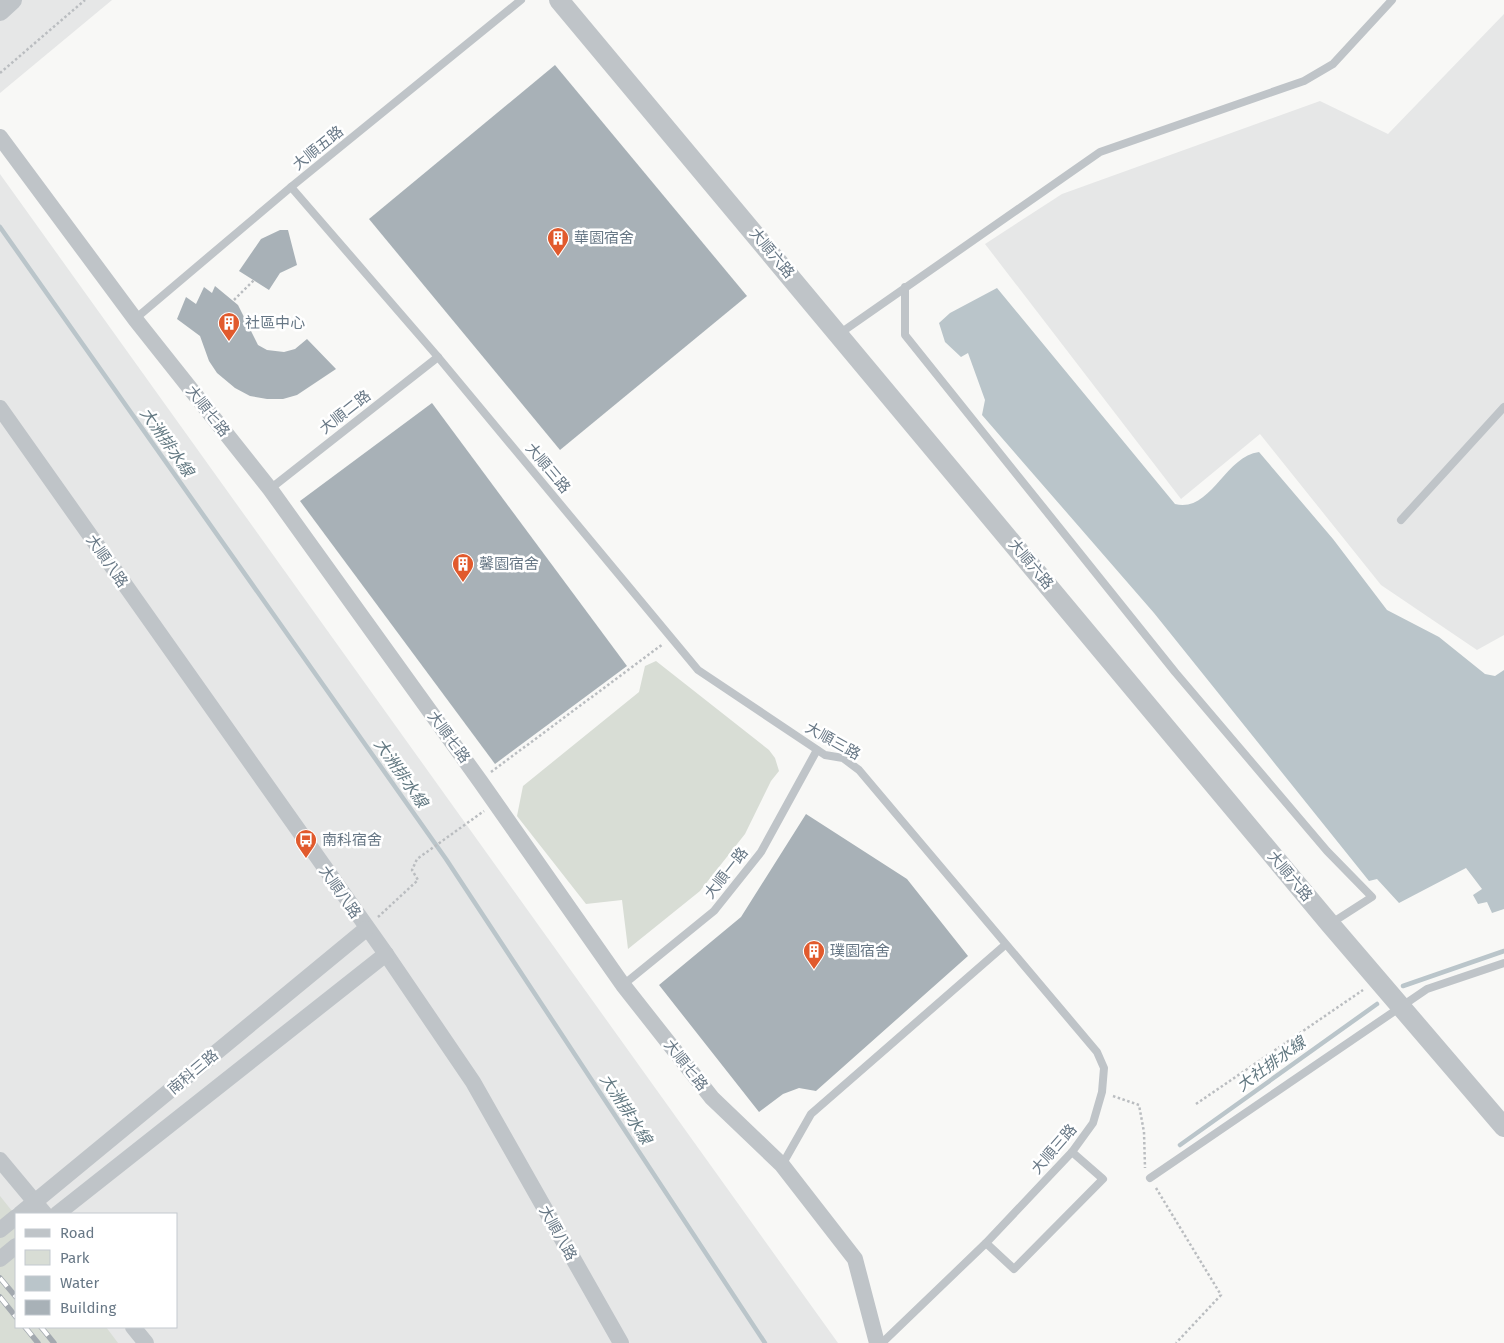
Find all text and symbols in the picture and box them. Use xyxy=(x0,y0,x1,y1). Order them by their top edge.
street label: 大順五路 xyxy=(289,122,347,174)
street label: 大順六路 xyxy=(746,224,798,282)
building icon: 華園宿舍 xyxy=(546,226,570,257)
place label: 華園宿舍 xyxy=(574,229,634,247)
building icon: 社區中心 xyxy=(217,311,241,342)
place label: 社區中心 xyxy=(245,314,305,332)
street label: 大順七路 xyxy=(182,382,234,440)
street label: 大順二路 xyxy=(316,386,374,438)
water label: 大洲排水線 xyxy=(136,404,199,482)
street label: 大順三路 xyxy=(522,439,574,497)
street label: 大順八路 xyxy=(82,531,132,591)
street label: 大順六路 xyxy=(1005,535,1057,593)
building icon: 馨園宿舍 xyxy=(451,552,475,583)
place label: 馨園宿舍 xyxy=(479,555,539,573)
street label: 大順七路 xyxy=(424,707,474,767)
street label: 大順三路 xyxy=(802,719,864,763)
water label: 大洲排水線 xyxy=(370,735,433,813)
bus stop icon: 南科宿舍 xyxy=(294,828,318,859)
place label: 南科宿舍 xyxy=(322,831,382,849)
street label: 大順一路 xyxy=(700,844,752,902)
street label: 大順六路 xyxy=(1264,847,1316,905)
street label: 大順八路 xyxy=(315,862,365,922)
building icon: 璞園宿舍 xyxy=(802,939,826,970)
place label: 璞園宿舍 xyxy=(830,942,890,960)
water label: 大社排水線 xyxy=(1233,1032,1311,1095)
street label: 大順七路 xyxy=(660,1036,712,1094)
street label: 南科三路 xyxy=(164,1046,222,1098)
water label: 大洲排水線 xyxy=(596,1070,657,1149)
street label: 大順三路 xyxy=(1028,1120,1080,1178)
street label: 大順八路 xyxy=(536,1202,580,1264)
legend xyxy=(15,1213,178,1328)
text: Road xyxy=(60,1224,95,1242)
text: Park xyxy=(60,1249,90,1267)
text: Water xyxy=(60,1274,99,1292)
text: Building xyxy=(60,1299,116,1317)

